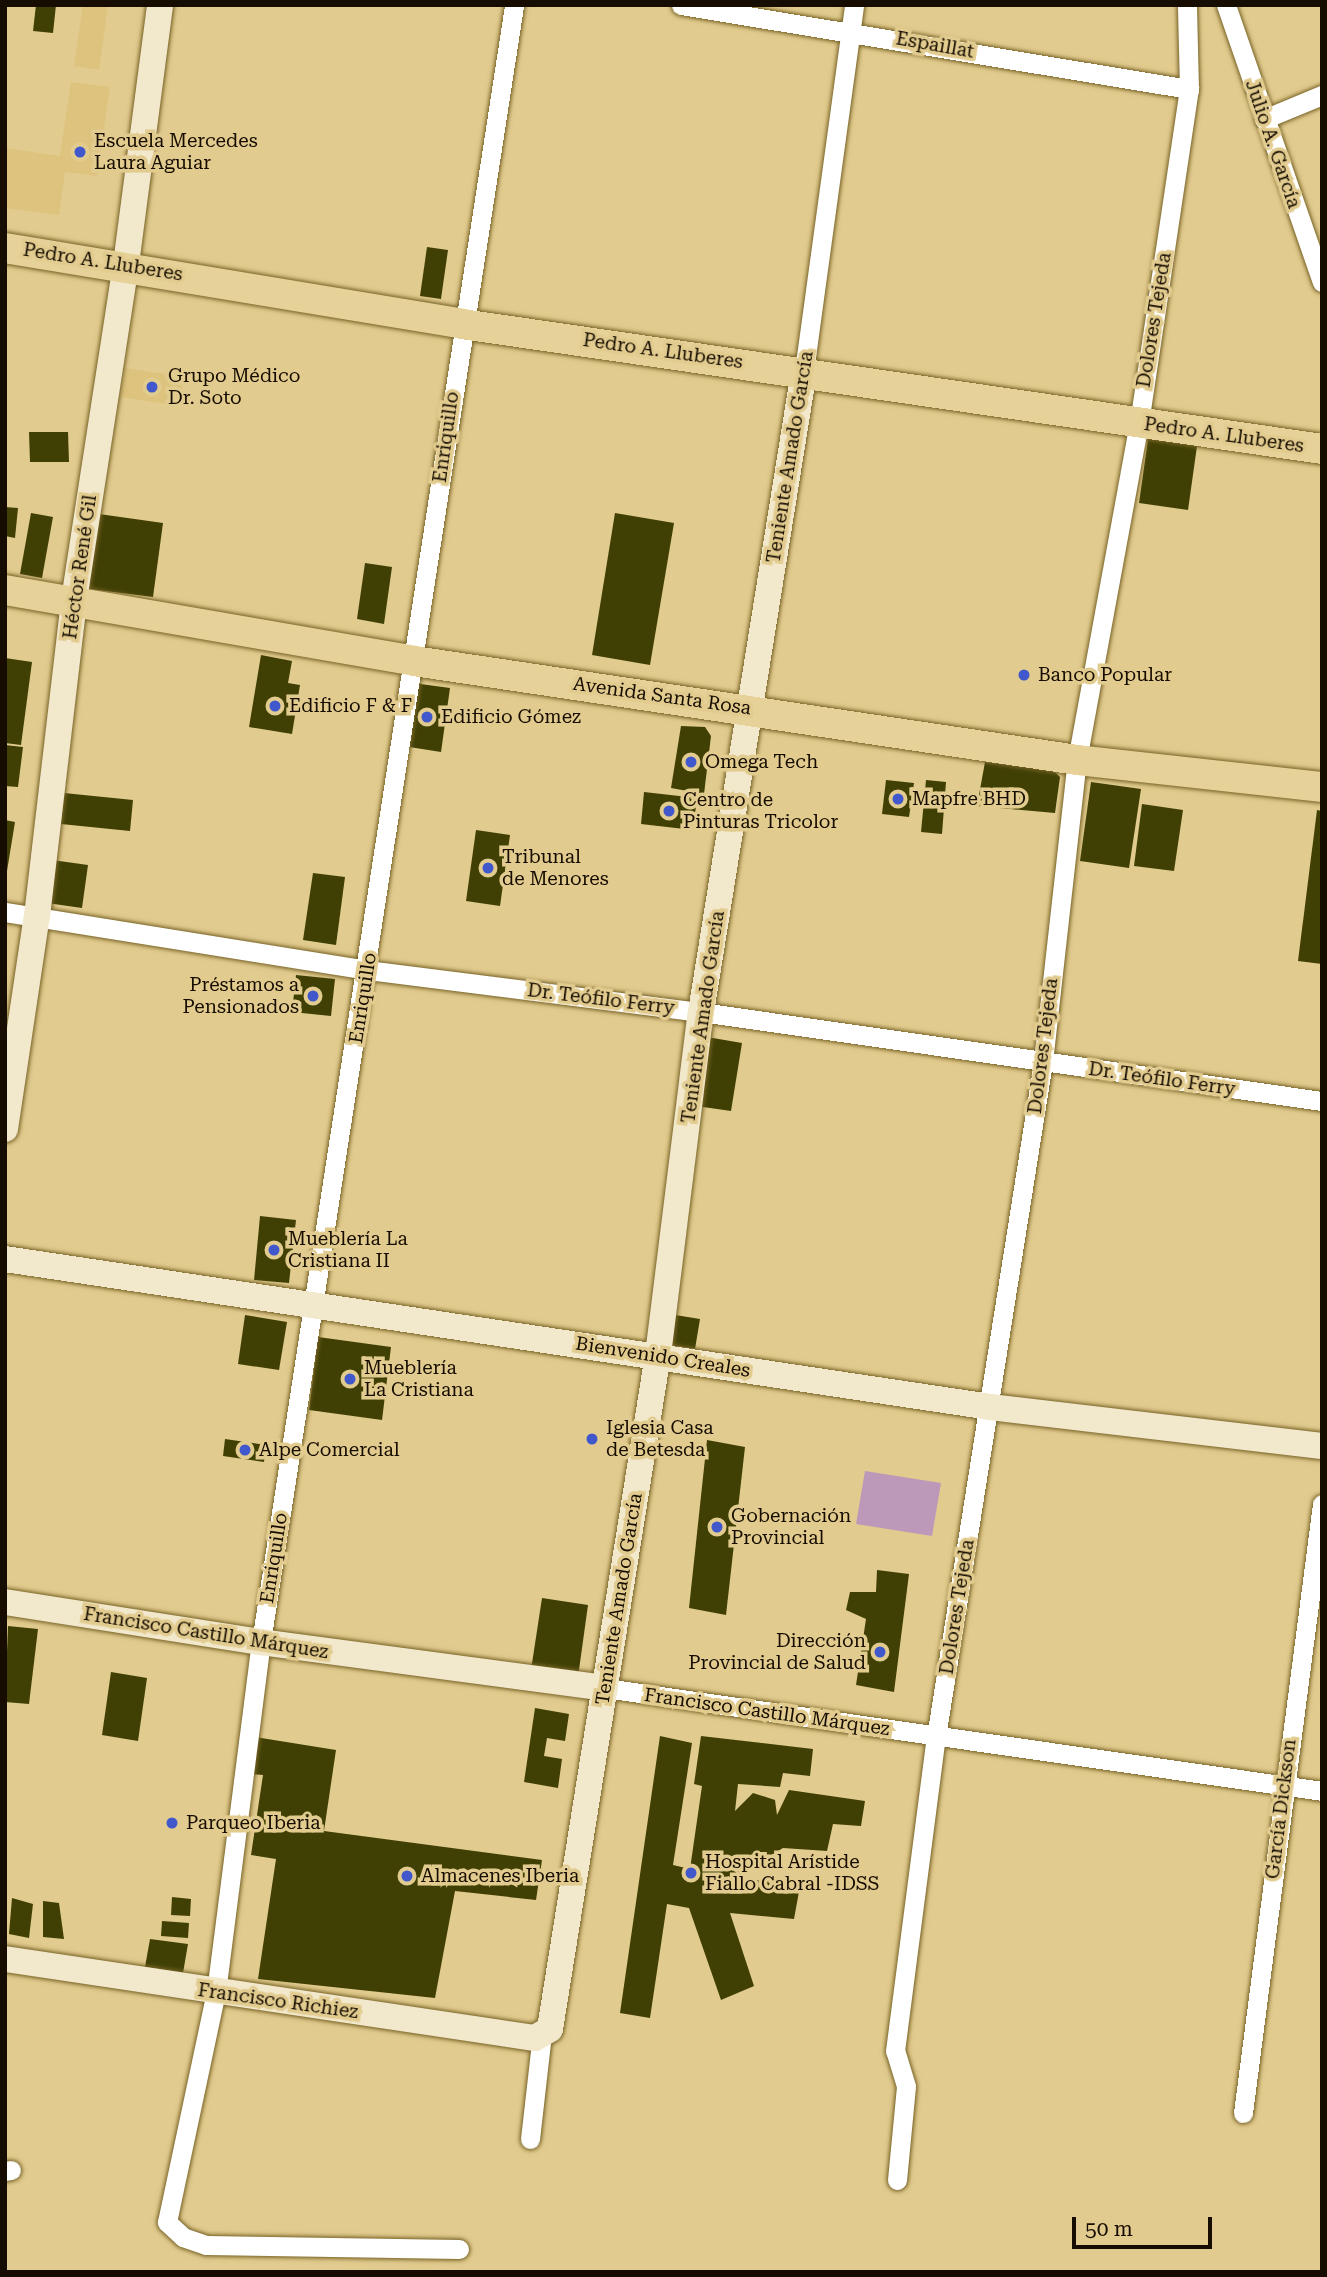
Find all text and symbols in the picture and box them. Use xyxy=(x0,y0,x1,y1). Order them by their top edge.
street label: Espaillat xyxy=(894,27,976,63)
street label: Julio A. García xyxy=(1240,77,1306,211)
place label: Escuela Mercedes Laura Aguiar xyxy=(94,130,258,174)
marker: Escuela Mercedes Laura Aguiar xyxy=(72,144,88,160)
street label: Pedro A. Lluberes xyxy=(22,238,184,286)
street label: Dolores Tejeda xyxy=(1132,251,1176,389)
street label: Pedro A. Lluberes xyxy=(582,328,744,374)
street label: Teniente Amado García xyxy=(762,349,818,565)
place label: Grupo Médico Dr. Soto xyxy=(168,365,300,409)
marker: Grupo Médico Dr. Soto xyxy=(142,377,162,397)
street label: Enriquillo xyxy=(428,390,464,484)
street label: Pedro A. Lluberes xyxy=(1143,412,1305,458)
street label: Héctor René Gil xyxy=(59,493,101,641)
place label: Banco Popular xyxy=(1038,664,1172,686)
marker: Banco Popular xyxy=(1016,667,1032,683)
street label: Avenida Santa Rosa xyxy=(571,672,753,720)
place label: Edificio F & F xyxy=(289,695,412,717)
marker: Edificio F & F xyxy=(267,698,283,714)
place label: Edificio Gómez xyxy=(441,706,581,728)
marker: Edificio Gómez xyxy=(419,709,435,725)
place label: Omega Tech xyxy=(705,751,818,773)
marker: Omega Tech xyxy=(683,754,699,770)
place label: Mapfre BHD xyxy=(912,788,1026,810)
place label: Centro de Pinturas Tricolor xyxy=(683,789,838,833)
marker: Mapfre BHD xyxy=(890,791,906,807)
marker: Centro de Pinturas Tricolor xyxy=(661,803,677,819)
place label: Tribunal de Menores xyxy=(502,846,609,890)
marker: Tribunal de Menores xyxy=(480,860,496,876)
street label: Teniente Amado García xyxy=(677,909,729,1125)
street label: Enriquillo xyxy=(345,951,381,1045)
place label: Préstamos a Pensionados xyxy=(183,974,299,1018)
street label: Dolores Tejeda xyxy=(1023,977,1063,1115)
street label: Dr. Teófilo Ferry xyxy=(526,979,676,1019)
marker: Préstamos a Pensionados xyxy=(305,988,321,1004)
street label: Dr. Teófilo Ferry xyxy=(1087,1057,1237,1101)
place label: Mueblería La Cristiana II xyxy=(288,1228,408,1272)
marker: Mueblería La Cristiana II xyxy=(266,1242,282,1258)
street label: Bienvenido Creales xyxy=(574,1332,752,1382)
place label: Mueblería La Cristiana xyxy=(364,1357,474,1401)
marker: Mueblería La Cristiana xyxy=(342,1371,358,1387)
place label: Iglesia Casa de Betesda xyxy=(606,1417,714,1461)
marker: Iglesia Casa de Betesda xyxy=(584,1431,600,1447)
place label: Alpe Comercial xyxy=(259,1439,400,1461)
marker: Alpe Comercial xyxy=(237,1442,253,1458)
street label: Teniente Amado García xyxy=(591,1491,647,1707)
place label: Gobernación Provincial xyxy=(731,1505,851,1549)
street label: Enriquillo xyxy=(256,1511,292,1605)
marker: Gobernación Provincial xyxy=(709,1519,725,1535)
street label: Dolores Tejeda xyxy=(935,1538,979,1676)
street label: Francisco Castillo Márquez xyxy=(82,1602,330,1664)
place label: Dirección Provincial de Salud xyxy=(688,1630,866,1674)
marker: Dirección Provincial de Salud xyxy=(872,1644,888,1660)
street label: Francisco Castillo Márquez xyxy=(643,1683,891,1741)
street label: García Dickson xyxy=(1261,1738,1301,1880)
place label: Parqueo Iberia xyxy=(186,1812,321,1834)
marker: Parqueo Iberia xyxy=(164,1815,180,1831)
place label: Hospital Arístide Fiallo Cabral -IDSS xyxy=(705,1851,879,1895)
place label: Almacenes Iberia xyxy=(421,1865,579,1887)
marker: Hospital Arístide Fiallo Cabral -IDSS xyxy=(683,1865,699,1881)
marker: Almacenes Iberia xyxy=(399,1868,415,1884)
street label: Francisco Richiez xyxy=(196,1978,360,2024)
scale bar xyxy=(1075,2204,1215,2248)
text: 50 m xyxy=(1085,2217,1133,2241)

